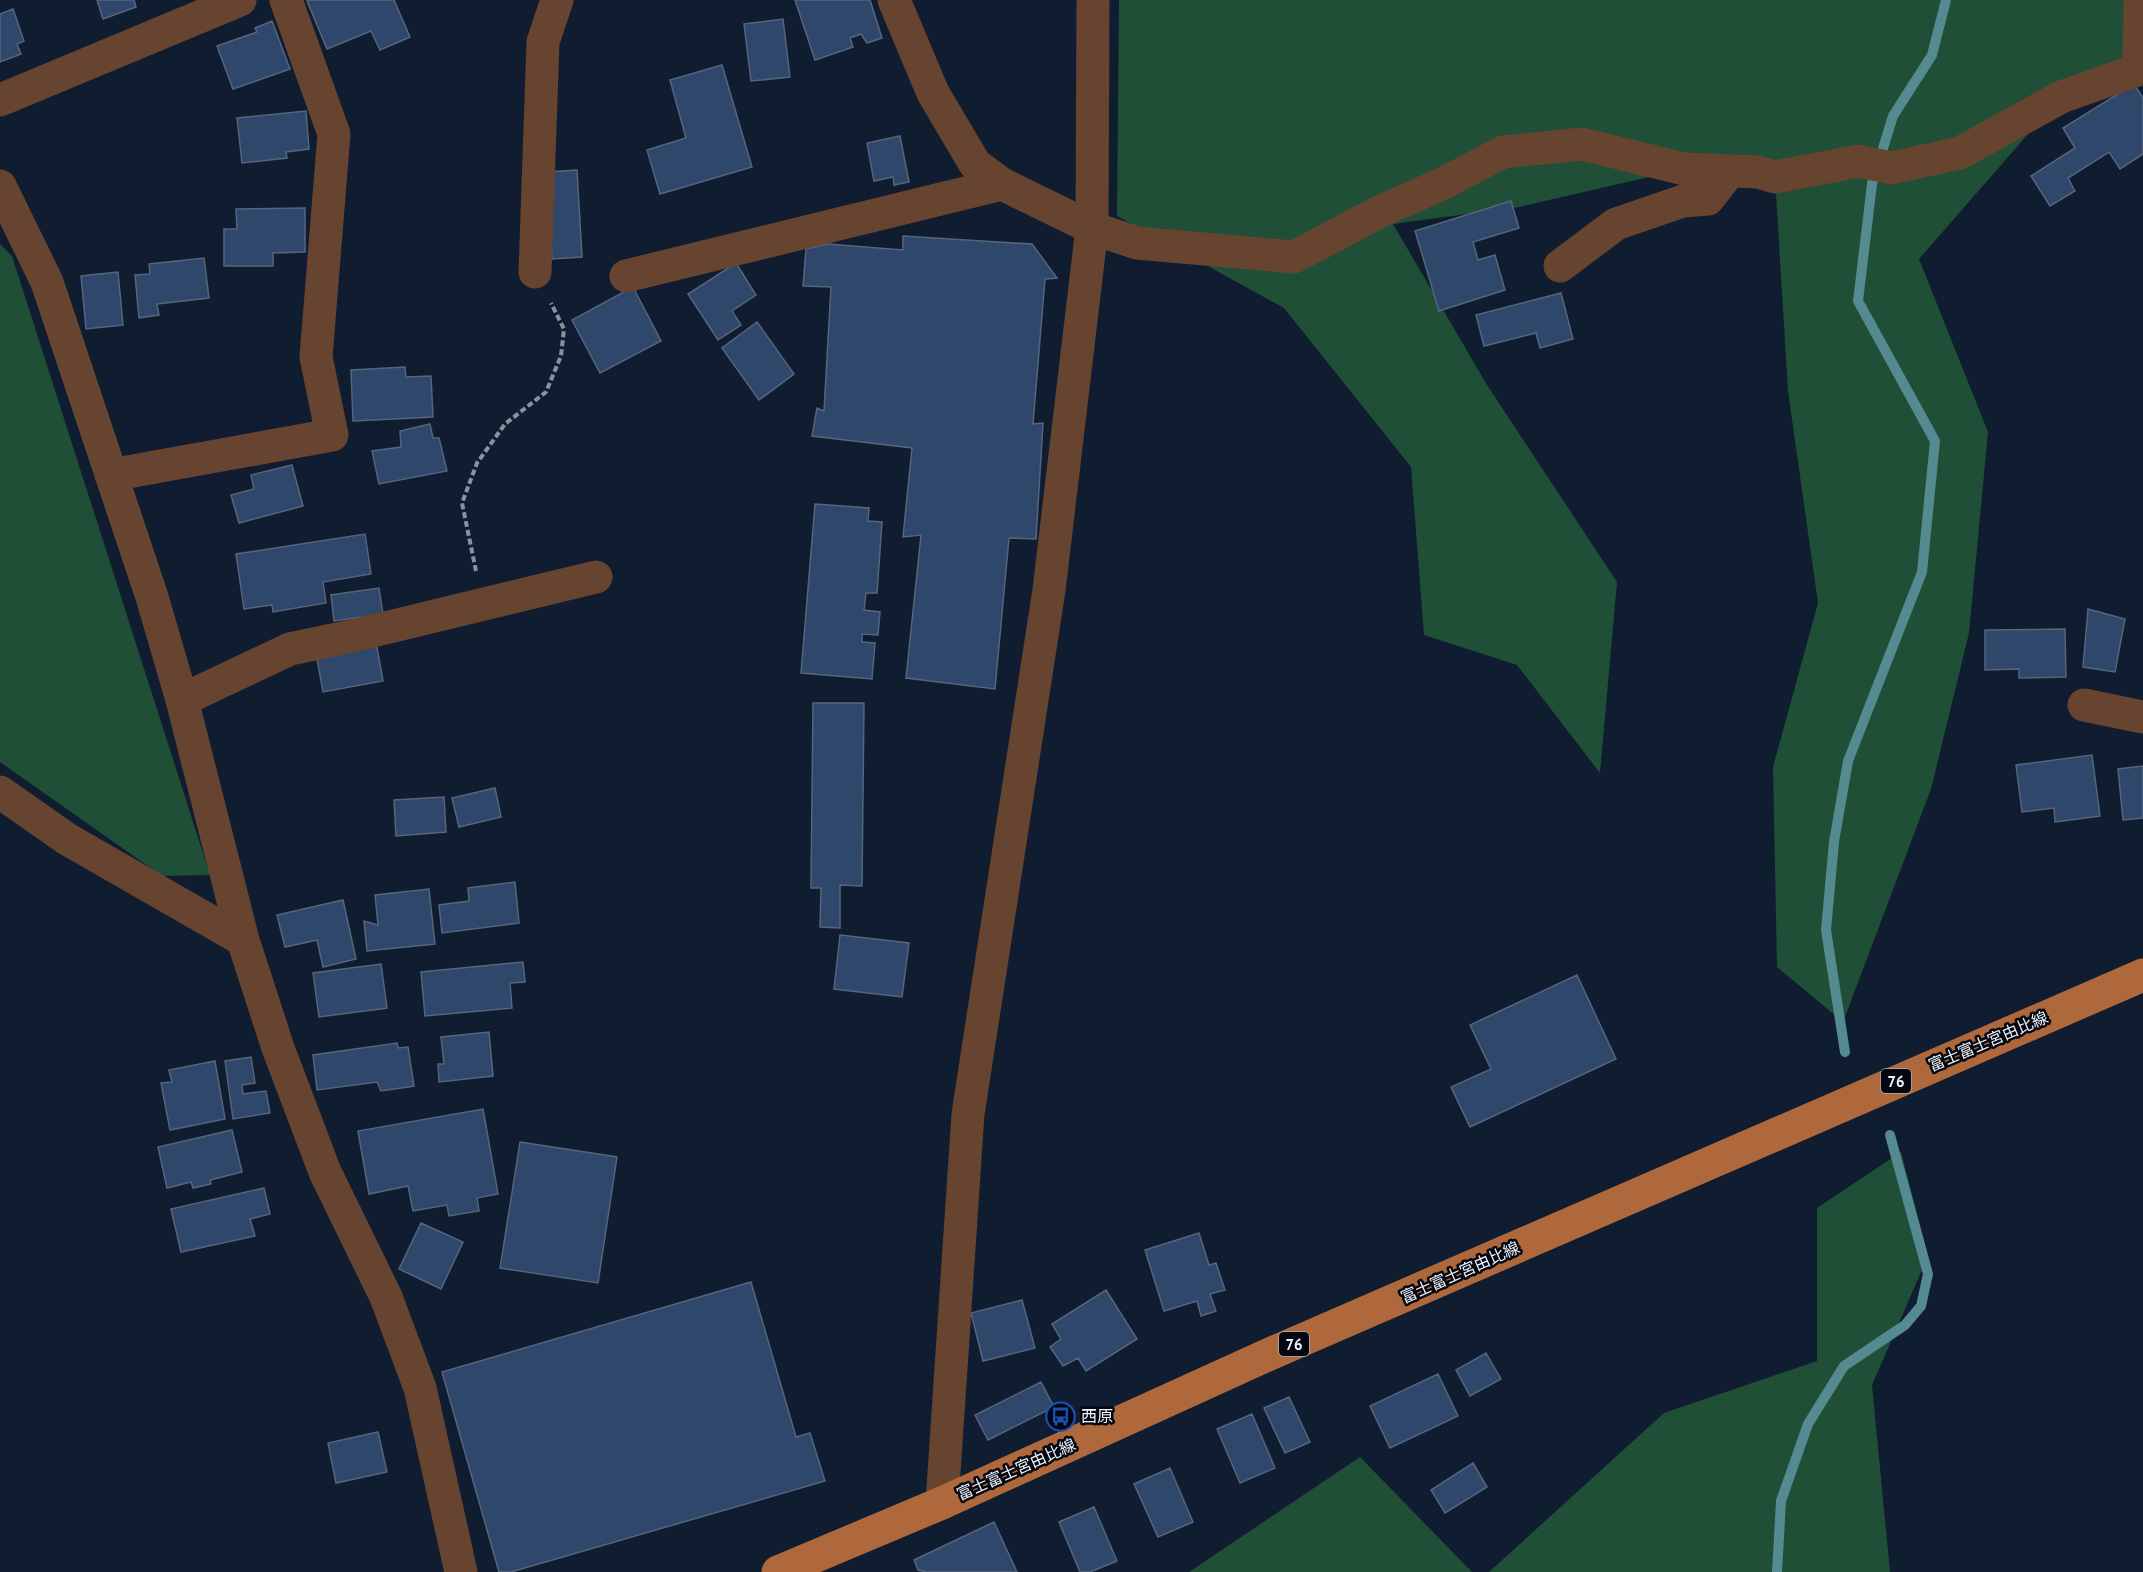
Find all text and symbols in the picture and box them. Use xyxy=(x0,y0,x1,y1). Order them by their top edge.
street label: 富士富士宮由比線 xyxy=(1925,1007,2051,1075)
road number: 76 xyxy=(1881,1069,1911,1093)
street label: 富士富士宮由比線 xyxy=(1397,1237,1523,1307)
road number: 76 xyxy=(1279,1332,1309,1356)
bus stop icon: 西原 xyxy=(1044,1400,1076,1432)
place label: 西原 xyxy=(1081,1406,1113,1426)
street label: 富士富士宮由比線 xyxy=(953,1434,1079,1504)

